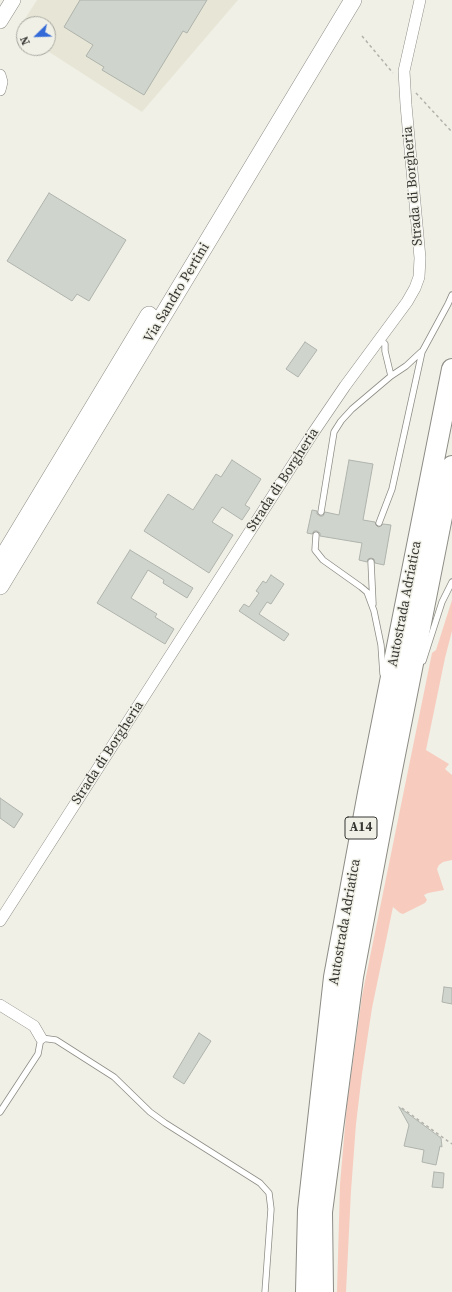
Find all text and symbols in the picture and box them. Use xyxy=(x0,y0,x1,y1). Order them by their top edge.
north arrow xyxy=(16,16,56,56)
text: N xyxy=(17,34,34,47)
street label: Strada di Borgheria xyxy=(399,125,427,247)
street label: Via Sandro Pertini xyxy=(141,240,213,346)
street label: Strada di Borgheria xyxy=(243,425,323,535)
street label: Autostrada Adriatica xyxy=(385,540,425,668)
street label: Strada di Borgheria xyxy=(68,698,148,808)
road number: A14 xyxy=(345,817,377,839)
street label: Autostrada Adriatica xyxy=(326,858,364,986)

